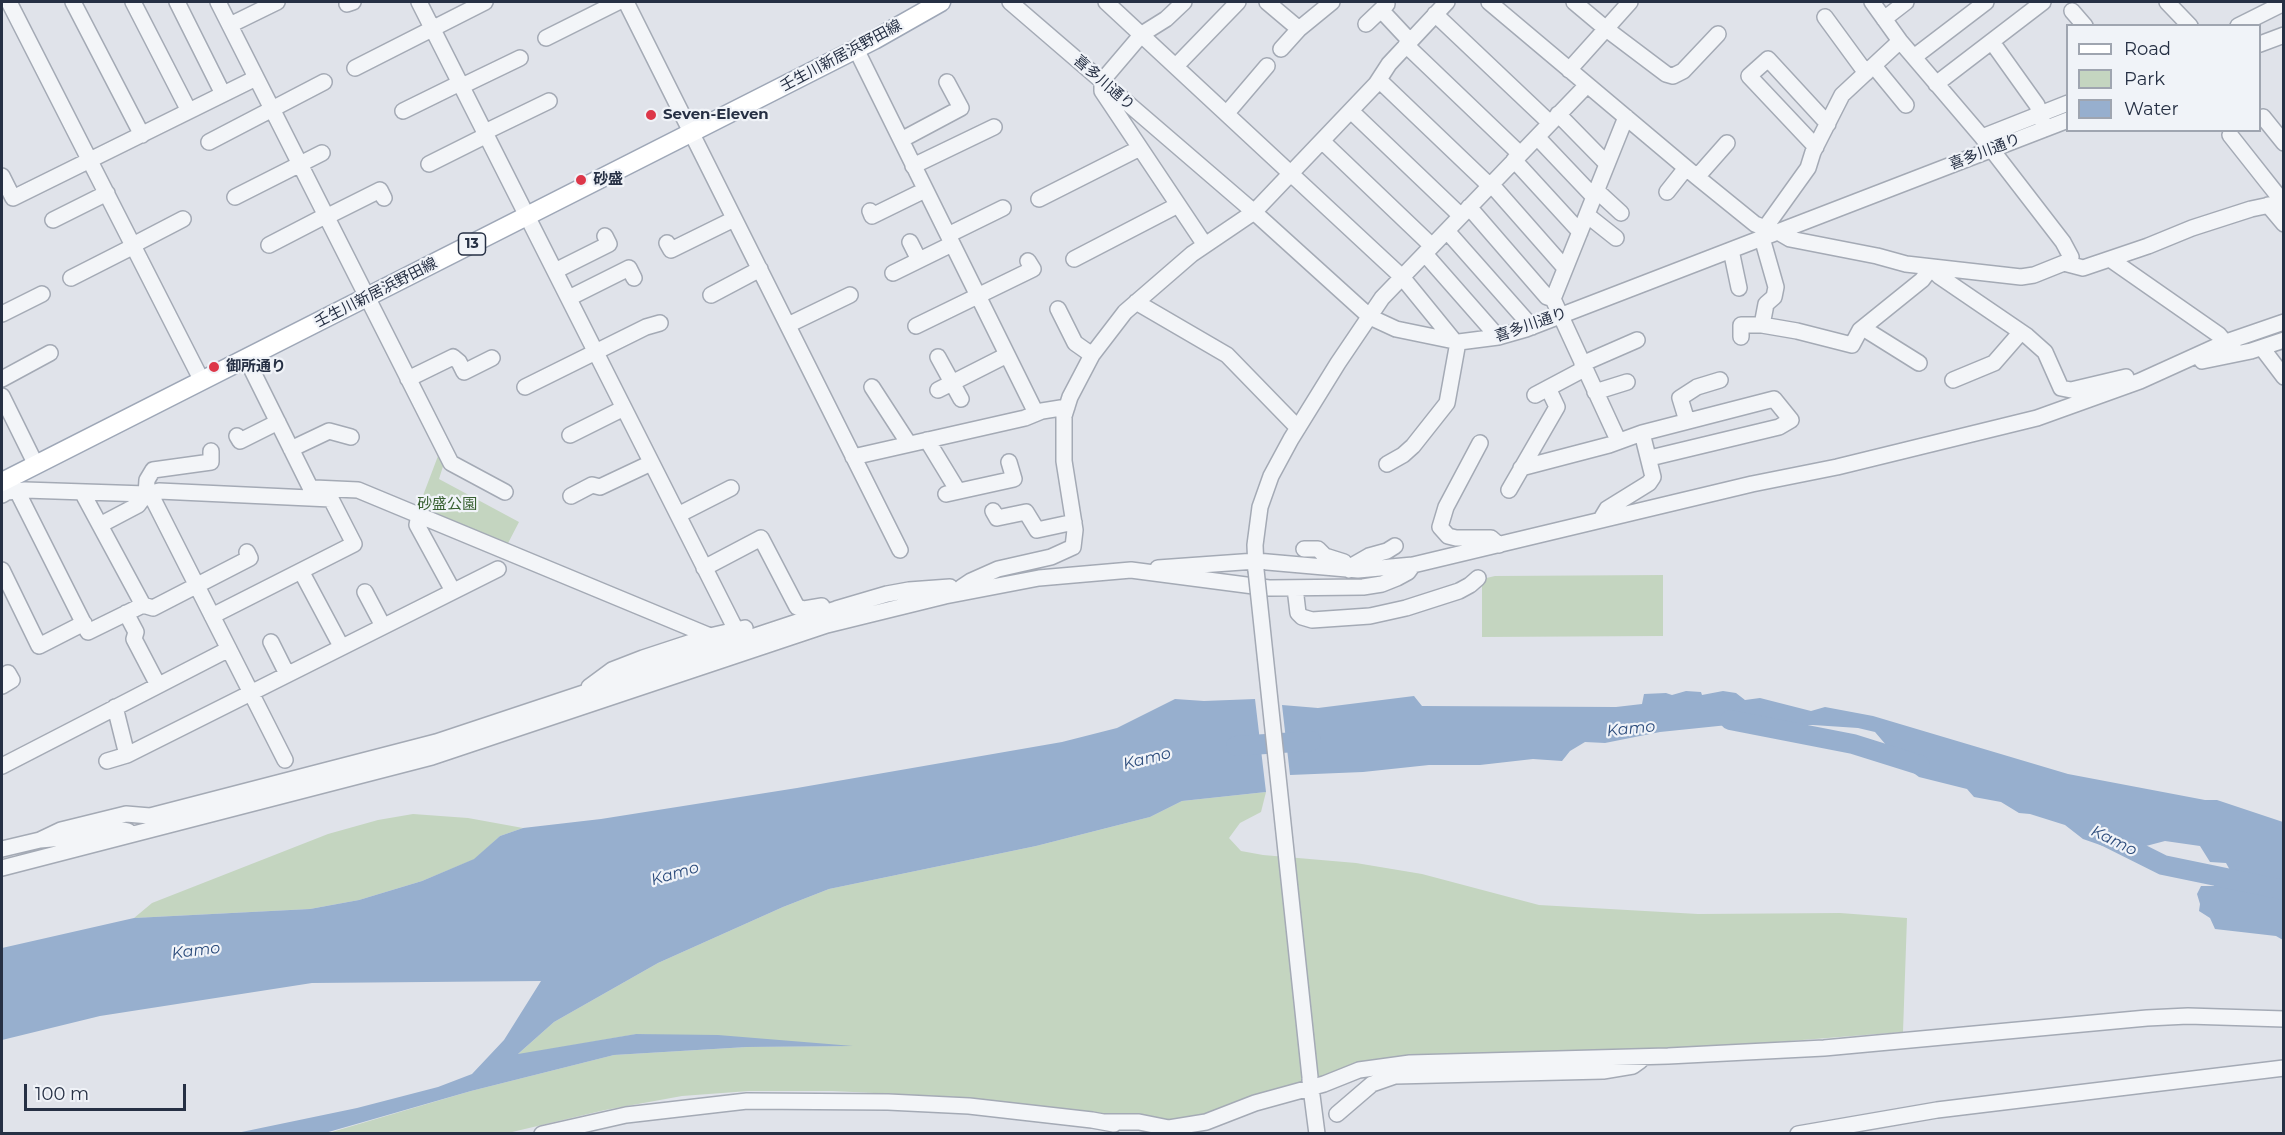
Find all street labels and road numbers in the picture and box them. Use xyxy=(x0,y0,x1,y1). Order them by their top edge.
street label: 壬生川新居浜野田線 xyxy=(777,16,905,96)
street label: 喜多川通り xyxy=(1070,52,1138,114)
street label: 喜多川通り xyxy=(1947,130,2023,174)
road number: 13 xyxy=(458,233,486,255)
street label: 壬生川新居浜野田線 xyxy=(312,254,440,332)
street label: 喜多川通り xyxy=(1493,304,1569,346)

